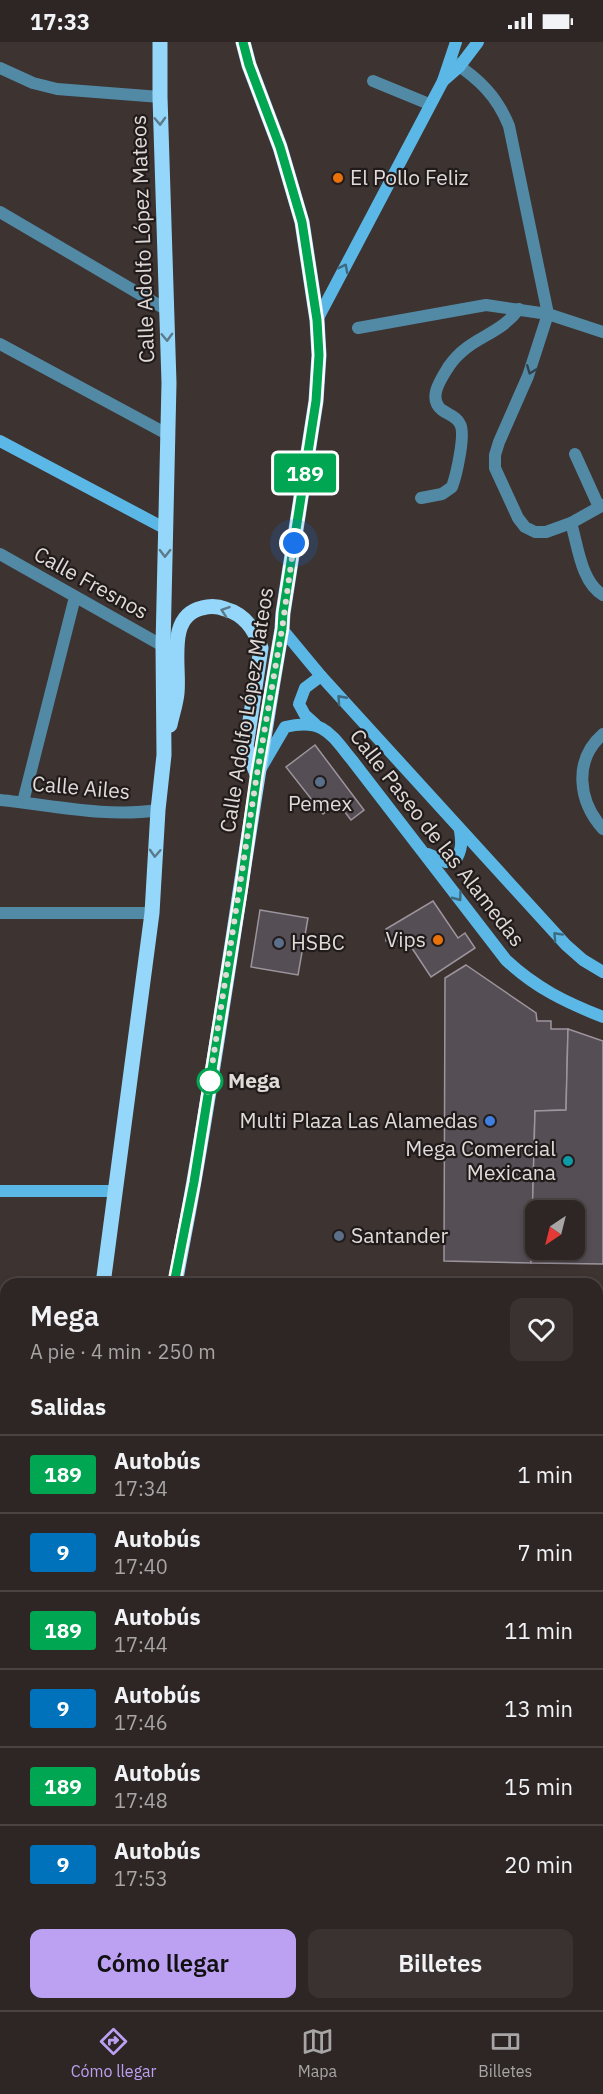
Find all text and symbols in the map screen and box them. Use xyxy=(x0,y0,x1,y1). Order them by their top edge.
text: 17:33 xyxy=(30,7,90,36)
street label: Calle Adolfo López Mateos xyxy=(124,115,160,363)
one-way arrow xyxy=(154,117,167,126)
place label: El Pollo Feliz xyxy=(350,163,469,191)
marker: El Pollo Feliz xyxy=(331,171,345,185)
one-way arrow xyxy=(337,263,349,274)
one-way arrow xyxy=(161,333,174,342)
one-way arrow xyxy=(525,364,538,375)
line badge: 189 xyxy=(270,454,340,492)
text: 189 xyxy=(286,459,324,487)
your location xyxy=(279,528,309,558)
street label: Calle Fresnos xyxy=(29,539,154,625)
one-way arrow xyxy=(159,549,171,558)
street label: Calle Adolfo López Mateos xyxy=(213,585,279,835)
one-way arrow xyxy=(220,605,231,618)
one-way arrow xyxy=(337,695,348,705)
street label: Calle Paseo de las Alamedas xyxy=(344,723,532,952)
street label: Calle Ailes xyxy=(31,769,131,805)
marker: Pemex xyxy=(313,775,327,789)
place label: Pemex xyxy=(288,789,352,817)
one-way arrow xyxy=(149,848,162,857)
one-way arrow xyxy=(451,890,462,901)
place label: Vips xyxy=(386,925,426,953)
place label: HSBC xyxy=(291,928,345,956)
one-way arrow xyxy=(554,932,565,943)
marker: Vips xyxy=(431,933,445,947)
marker: HSBC xyxy=(272,936,286,950)
place label: Mega xyxy=(228,1066,281,1094)
marker: Mega xyxy=(197,1068,223,1094)
place label: Multi Plaza Las Alamedas xyxy=(240,1106,478,1134)
marker: Multi Plaza Las Alamedas xyxy=(483,1114,497,1128)
place label: Mega Comercial Mexicana xyxy=(405,1134,556,1186)
marker: Mega Comercial Mexicana xyxy=(561,1154,575,1168)
north arrow xyxy=(525,1200,585,1260)
map controls xyxy=(525,1200,585,1260)
place label: Santander xyxy=(351,1221,449,1249)
marker: Santander xyxy=(332,1229,346,1243)
text: Mega xyxy=(30,1297,99,1334)
button: heart xyxy=(510,1298,573,1361)
text: A pie · 4 min · 250 m xyxy=(30,1338,216,1365)
text: Salidas xyxy=(30,1392,106,1421)
text: Autobús xyxy=(114,1446,201,1475)
text: 189 xyxy=(44,1460,82,1488)
text: 1 min xyxy=(517,1460,573,1489)
text: 17:34 xyxy=(114,1475,168,1502)
text: Autobús xyxy=(114,1524,201,1553)
text: 9 xyxy=(57,1538,69,1566)
text: 7 min xyxy=(517,1538,573,1567)
text: 17:40 xyxy=(114,1553,168,1580)
text: Autobús xyxy=(114,1602,201,1631)
text: 189 xyxy=(44,1616,82,1644)
text: 11 min xyxy=(504,1616,573,1645)
text: 17:44 xyxy=(114,1631,168,1658)
text: Autobús xyxy=(114,1680,201,1709)
text: 9 xyxy=(57,1694,69,1722)
text: 13 min xyxy=(504,1694,573,1723)
text: 17:46 xyxy=(114,1709,168,1736)
text: Autobús xyxy=(114,1758,201,1787)
text: 189 xyxy=(44,1772,82,1800)
text: 15 min xyxy=(504,1772,573,1801)
text: 17:48 xyxy=(114,1787,168,1814)
text: Autobús xyxy=(114,1836,201,1865)
text: 9 xyxy=(57,1850,69,1878)
text: 20 min xyxy=(504,1850,573,1879)
text: 17:53 xyxy=(114,1865,168,1892)
button: Cómo llegar xyxy=(30,1929,296,1998)
button: Billetes xyxy=(308,1929,573,1998)
tab: Cómo llegar xyxy=(71,2025,156,2081)
tab: Mapa xyxy=(298,2025,337,2081)
tab: Billetes xyxy=(478,2025,532,2081)

